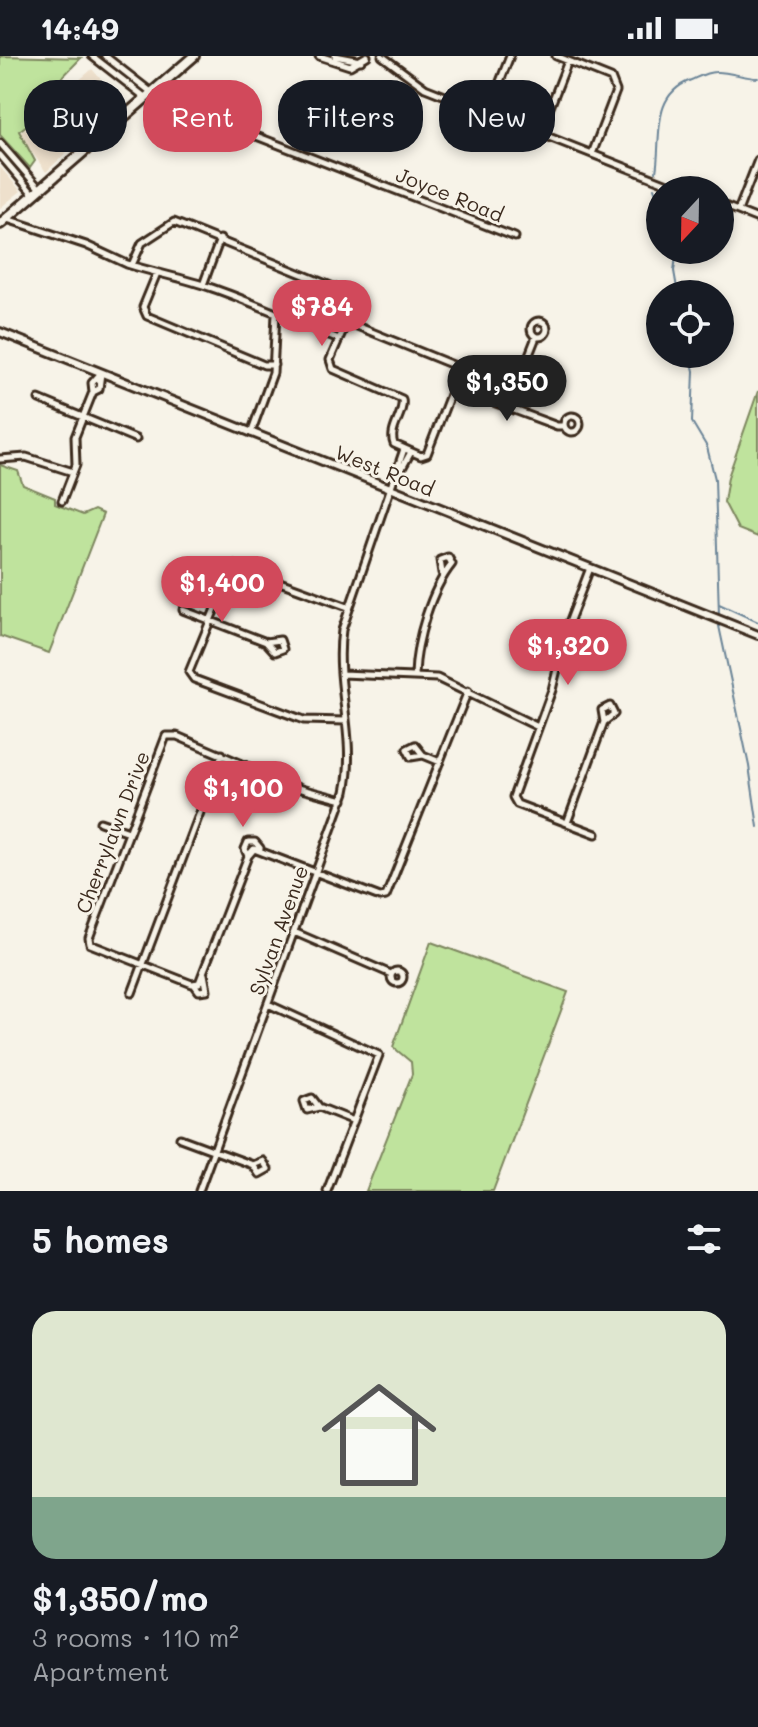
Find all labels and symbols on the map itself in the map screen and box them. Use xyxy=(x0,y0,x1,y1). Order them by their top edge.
street label: Joyce Road xyxy=(392,161,508,227)
north arrow xyxy=(646,176,734,264)
pin: $784 xyxy=(275,280,369,348)
pin: $1,350 xyxy=(442,355,572,423)
street label: West Road xyxy=(332,438,438,502)
pin: $1,400 xyxy=(157,556,287,624)
pin: $1,320 xyxy=(503,619,633,687)
street label: Cherrylawn Drive xyxy=(69,747,155,917)
pin: $1,100 xyxy=(178,761,308,829)
street label: Sylvan Avenue xyxy=(242,861,314,999)

